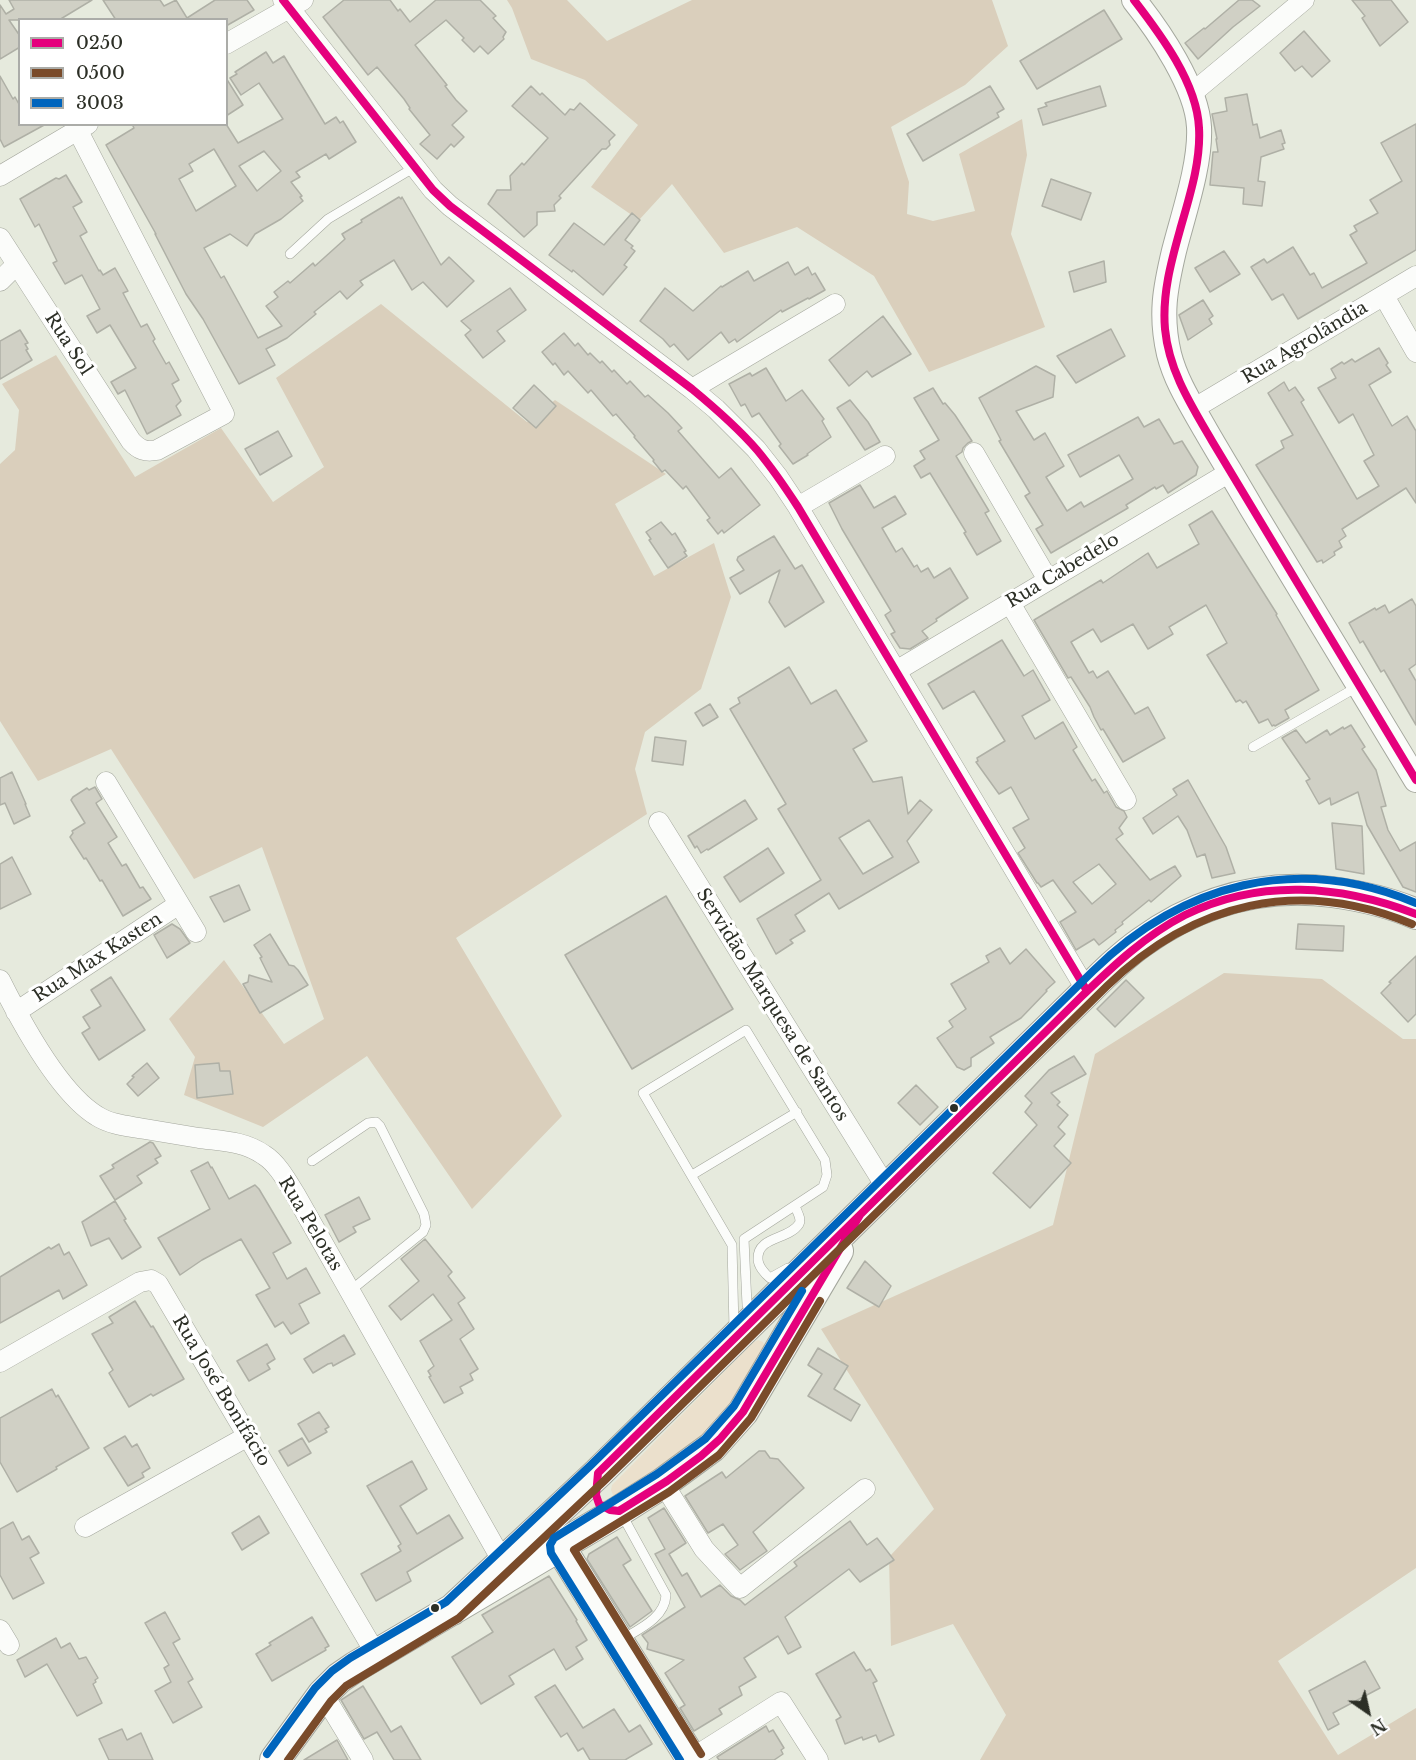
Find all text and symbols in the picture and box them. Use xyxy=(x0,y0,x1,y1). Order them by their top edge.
legend xyxy=(18,18,228,126)
text: 0250 xyxy=(76,32,123,54)
text: 0500 xyxy=(76,62,125,84)
text: 3003 xyxy=(76,92,124,114)
street label: Rua Agrolândia xyxy=(1238,297,1372,389)
street label: Rua Sol xyxy=(40,309,96,379)
street label: Rua Cabedelo xyxy=(1003,529,1123,613)
street label: Servidão Marquesa de Santos xyxy=(691,885,853,1125)
street label: Rua Max Kasten xyxy=(30,908,166,1008)
unlabelled marker xyxy=(948,1102,960,1114)
street label: Rua Pelotas xyxy=(273,1173,347,1275)
street label: Rua José Bonifácio xyxy=(167,1312,275,1470)
unlabelled marker xyxy=(429,1602,441,1614)
north arrow xyxy=(1338,1682,1398,1742)
text: N xyxy=(1366,1714,1390,1739)

